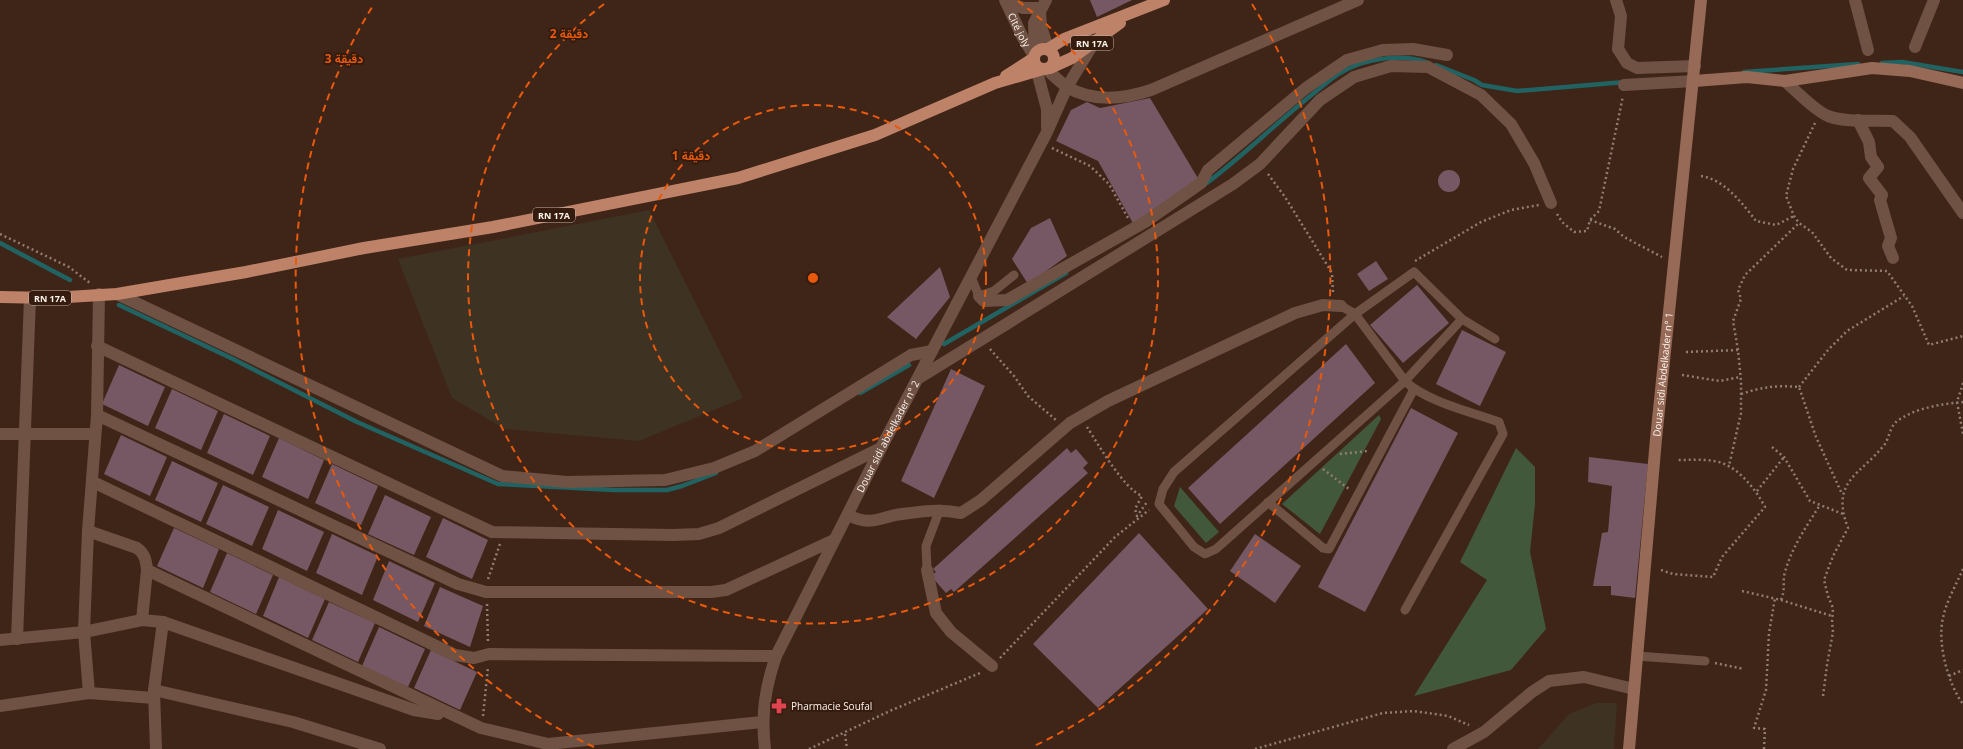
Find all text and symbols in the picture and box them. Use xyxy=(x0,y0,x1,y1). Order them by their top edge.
street label: Cité joly xyxy=(1005,10,1034,50)
text: 2 دقيقة xyxy=(550,25,588,42)
road number: RN 17A xyxy=(1071,36,1113,50)
text: 3 دقيقة xyxy=(325,50,363,67)
text: 1 دقيقة xyxy=(672,147,710,164)
road number: RN 17A xyxy=(533,208,575,222)
centre of rings xyxy=(806,271,820,285)
road number: RN 17A xyxy=(29,291,71,305)
street label: Douar sidi Abdelkader n° 1 xyxy=(1649,312,1676,437)
street label: Douar sidi abdelkader n° 2 xyxy=(853,378,923,495)
pharmacy icon: Pharmacie Soufal xyxy=(770,697,788,715)
place label: Pharmacie Soufal xyxy=(791,699,872,713)

